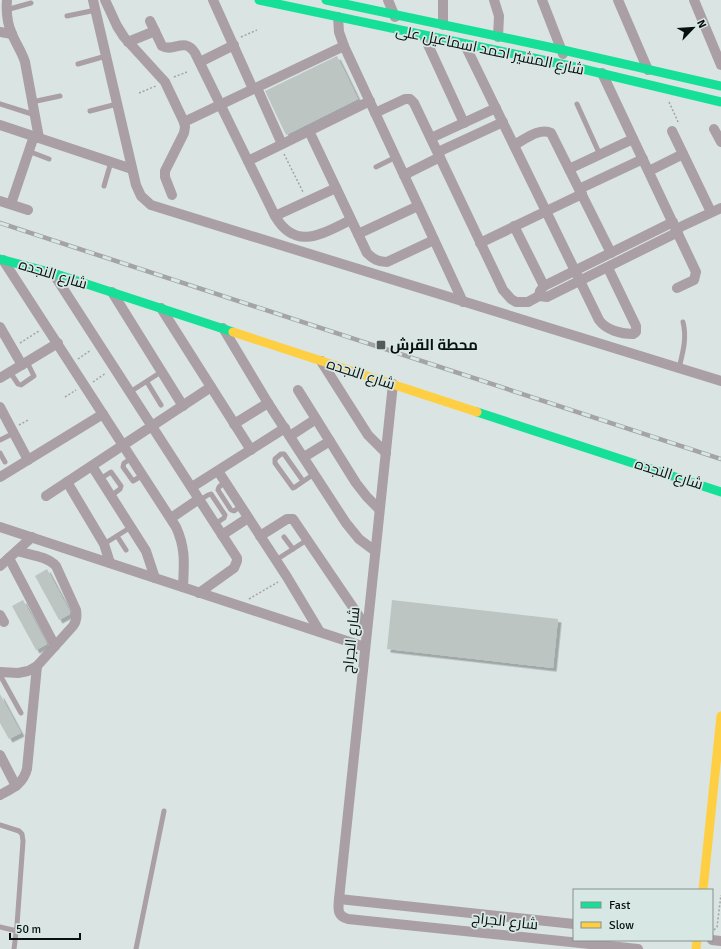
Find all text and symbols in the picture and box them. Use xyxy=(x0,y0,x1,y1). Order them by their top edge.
north arrow xyxy=(673,8,713,48)
text: N xyxy=(694,18,709,30)
street label: شارع المشير احمد اسماعيل على xyxy=(394,21,586,81)
street label: شارع النجده xyxy=(16,255,89,295)
place label: محطة القرش xyxy=(390,336,478,354)
marker: محطة القرش xyxy=(375,339,387,351)
street label: شارع النجده xyxy=(324,355,397,395)
street label: شارع النجده xyxy=(632,455,705,495)
street label: شارع الجراج xyxy=(339,606,365,674)
legend xyxy=(573,889,713,941)
text: Fast xyxy=(609,898,630,913)
street label: شارع الجراج xyxy=(471,909,539,935)
scale bar xyxy=(10,915,80,941)
text: Slow xyxy=(609,918,634,933)
text: 50 m xyxy=(16,922,41,937)

